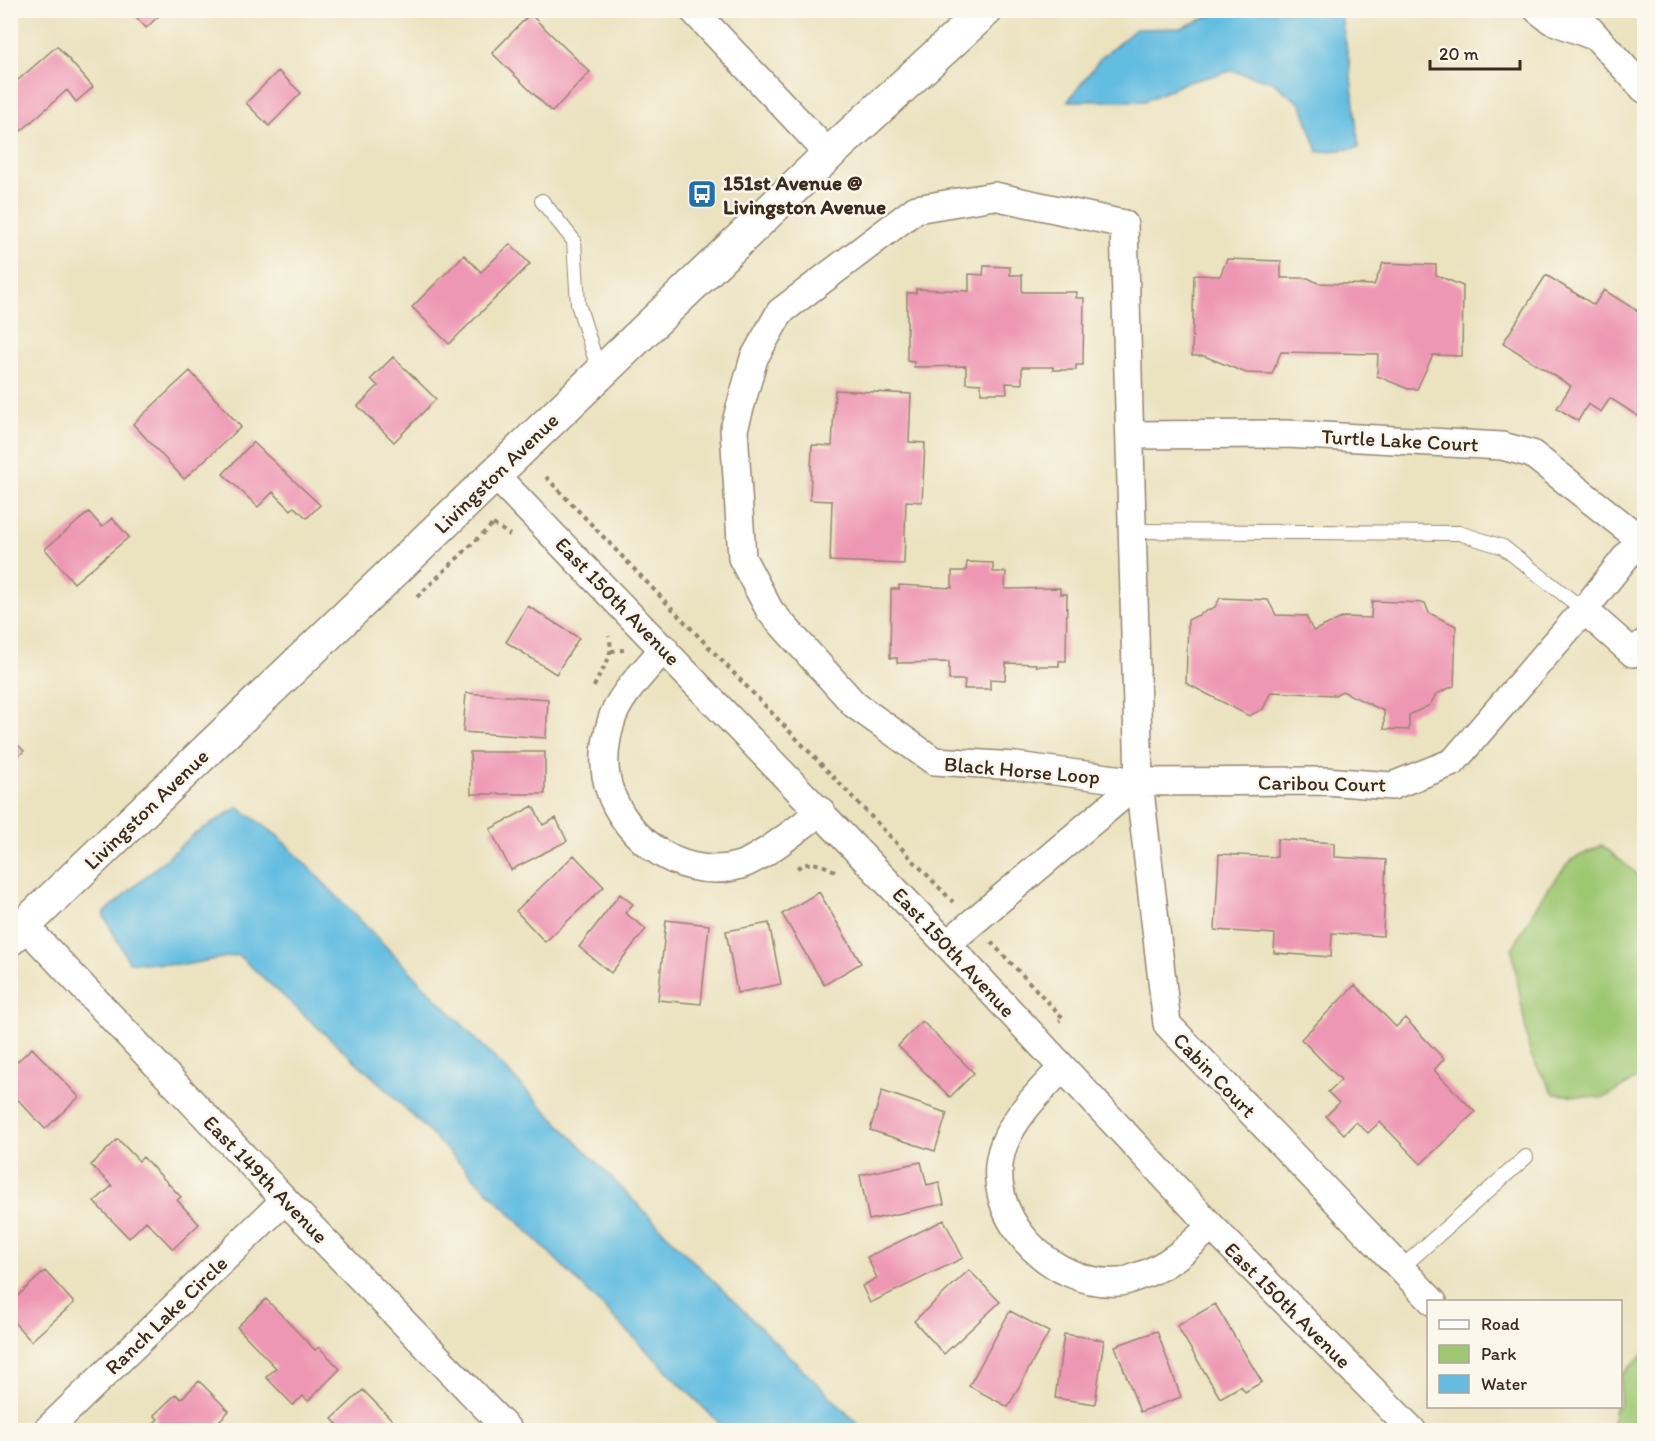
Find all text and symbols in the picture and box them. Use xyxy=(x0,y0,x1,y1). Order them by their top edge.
scale bar xyxy=(1430,33,1520,71)
text: 20 m xyxy=(1439,43,1479,65)
place label: 151st Avenue @ Livingston Avenue xyxy=(723,170,886,220)
bus stop icon: 151st Avenue @ Livingston Avenue xyxy=(686,178,718,210)
street label: Livingston Avenue xyxy=(429,407,563,539)
street label: Turtle Lake Court xyxy=(1321,423,1479,457)
street label: East 150th Avenue xyxy=(550,532,686,670)
street label: Livingston Avenue xyxy=(79,743,213,875)
street label: Black Horse Loop xyxy=(943,751,1101,789)
street label: Caribou Court xyxy=(1258,769,1386,797)
street label: East 150th Avenue xyxy=(887,882,1021,1022)
street label: Cabin Court xyxy=(1168,1027,1262,1123)
street label: East 149th Avenue xyxy=(199,1110,333,1248)
street label: East 150th Avenue xyxy=(1219,1236,1357,1374)
street label: Ranch Lake Circle xyxy=(100,1250,232,1380)
legend xyxy=(1427,1300,1622,1408)
text: Road xyxy=(1481,1313,1520,1335)
text: Park xyxy=(1481,1343,1516,1365)
text: Water xyxy=(1481,1373,1527,1395)

